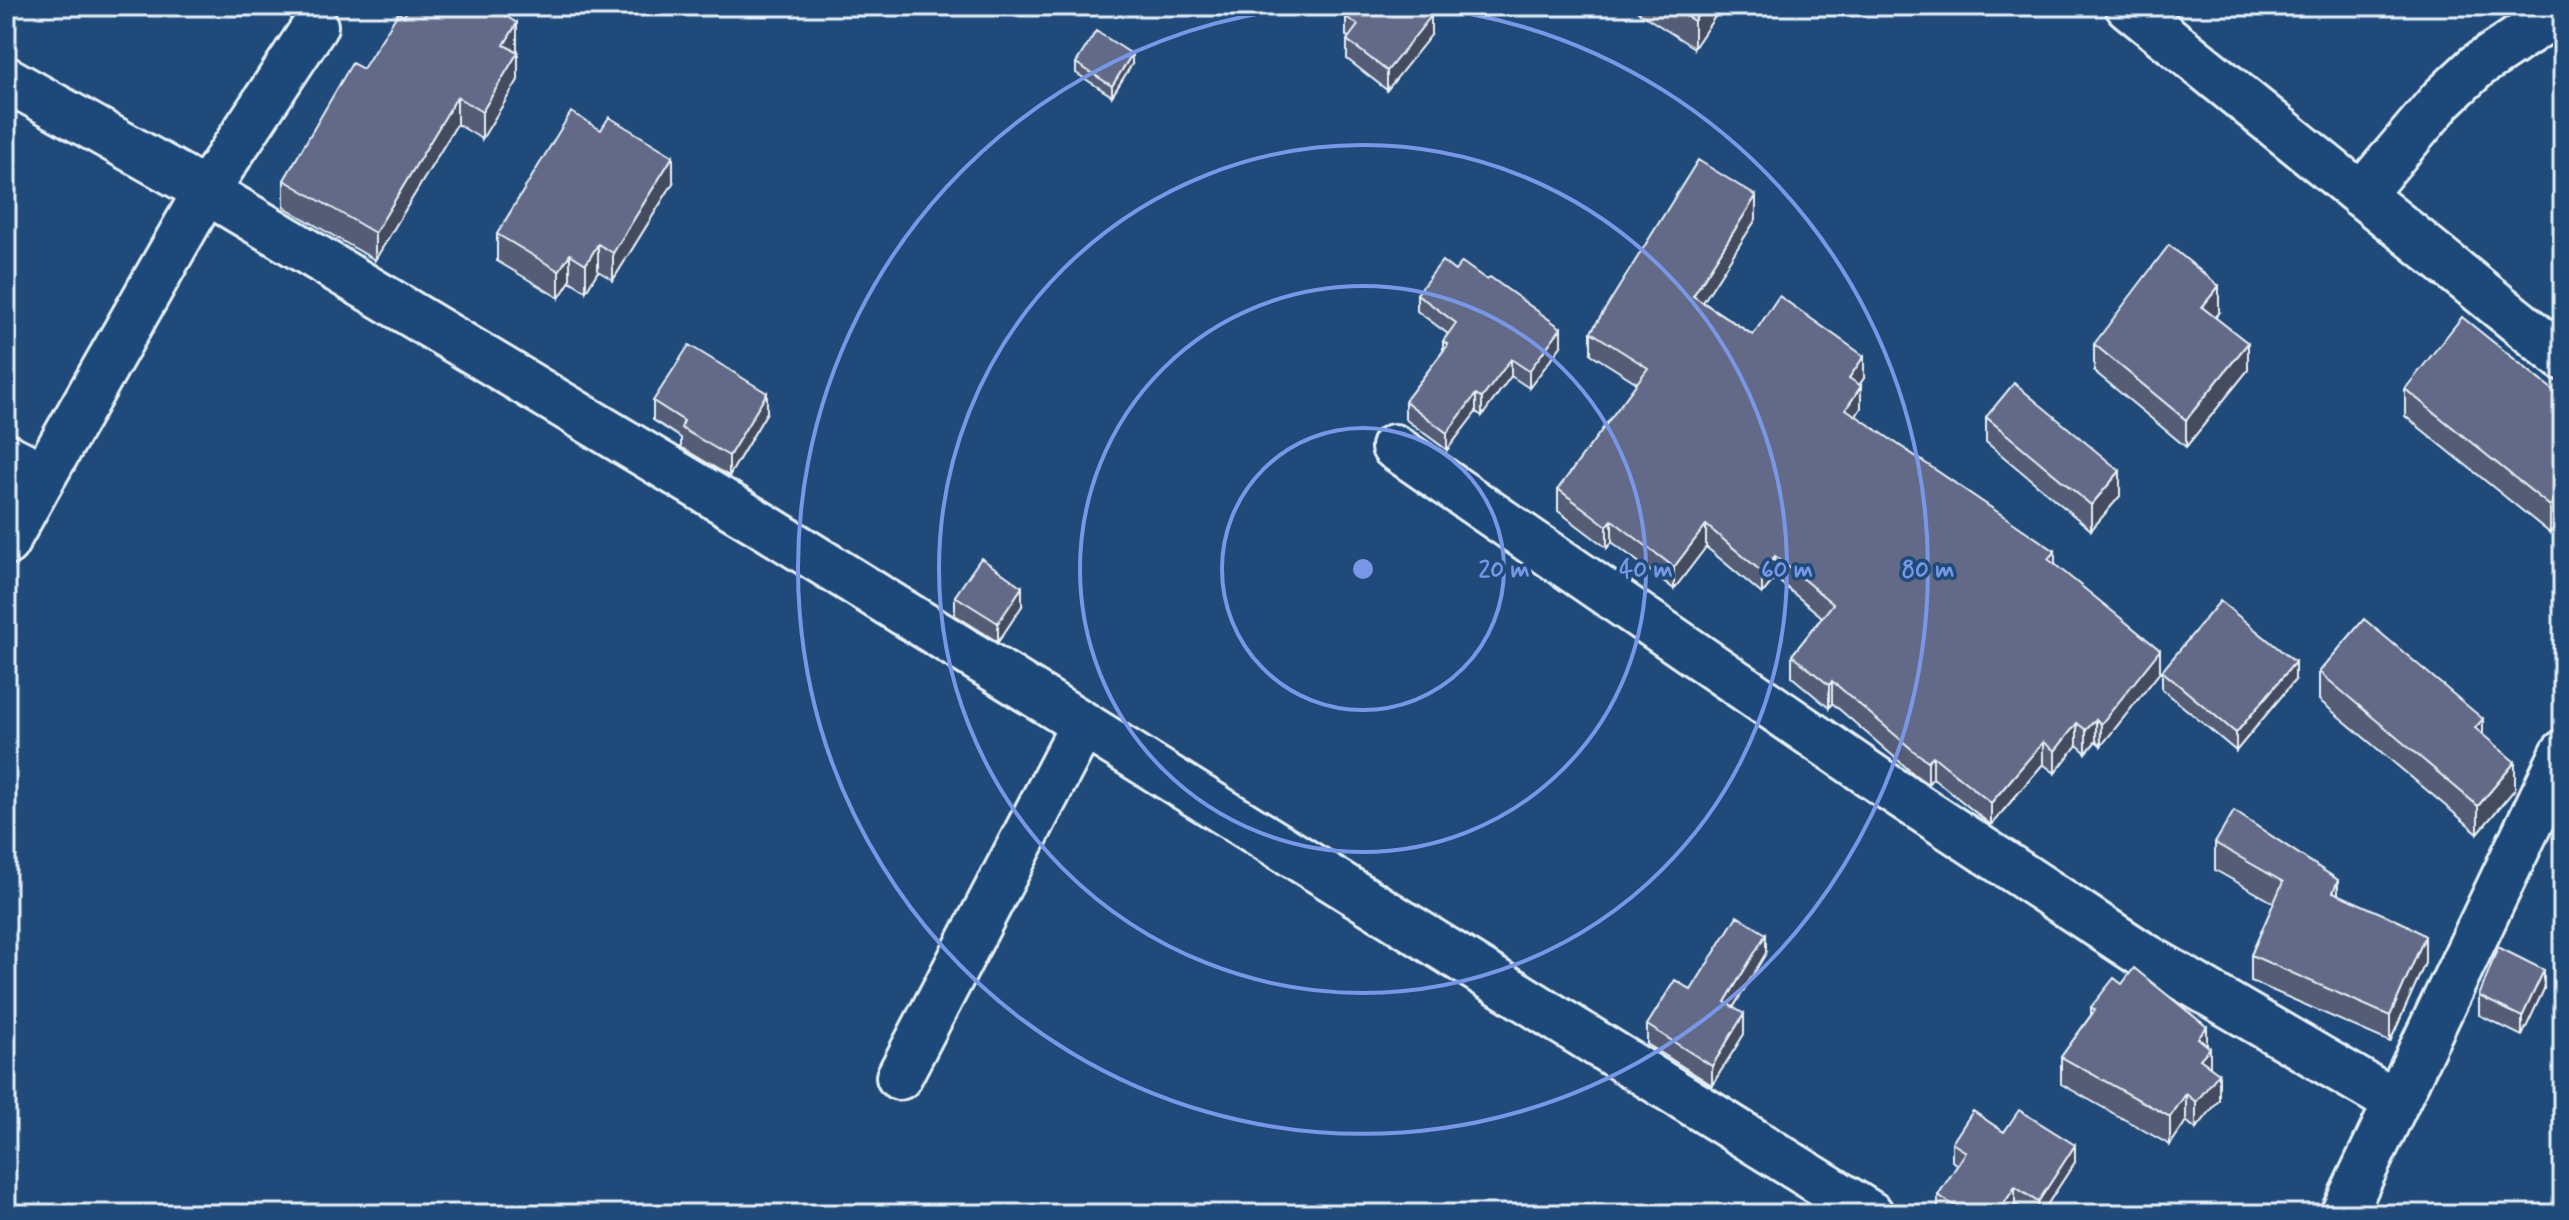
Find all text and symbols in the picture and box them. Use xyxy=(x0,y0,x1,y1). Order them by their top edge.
centre of rings xyxy=(1349,555,1377,583)
text: 20 m xyxy=(1478,555,1530,586)
text: 40 m xyxy=(1619,555,1673,586)
text: 60 m xyxy=(1761,555,1813,586)
text: 80 m xyxy=(1902,555,1954,586)

